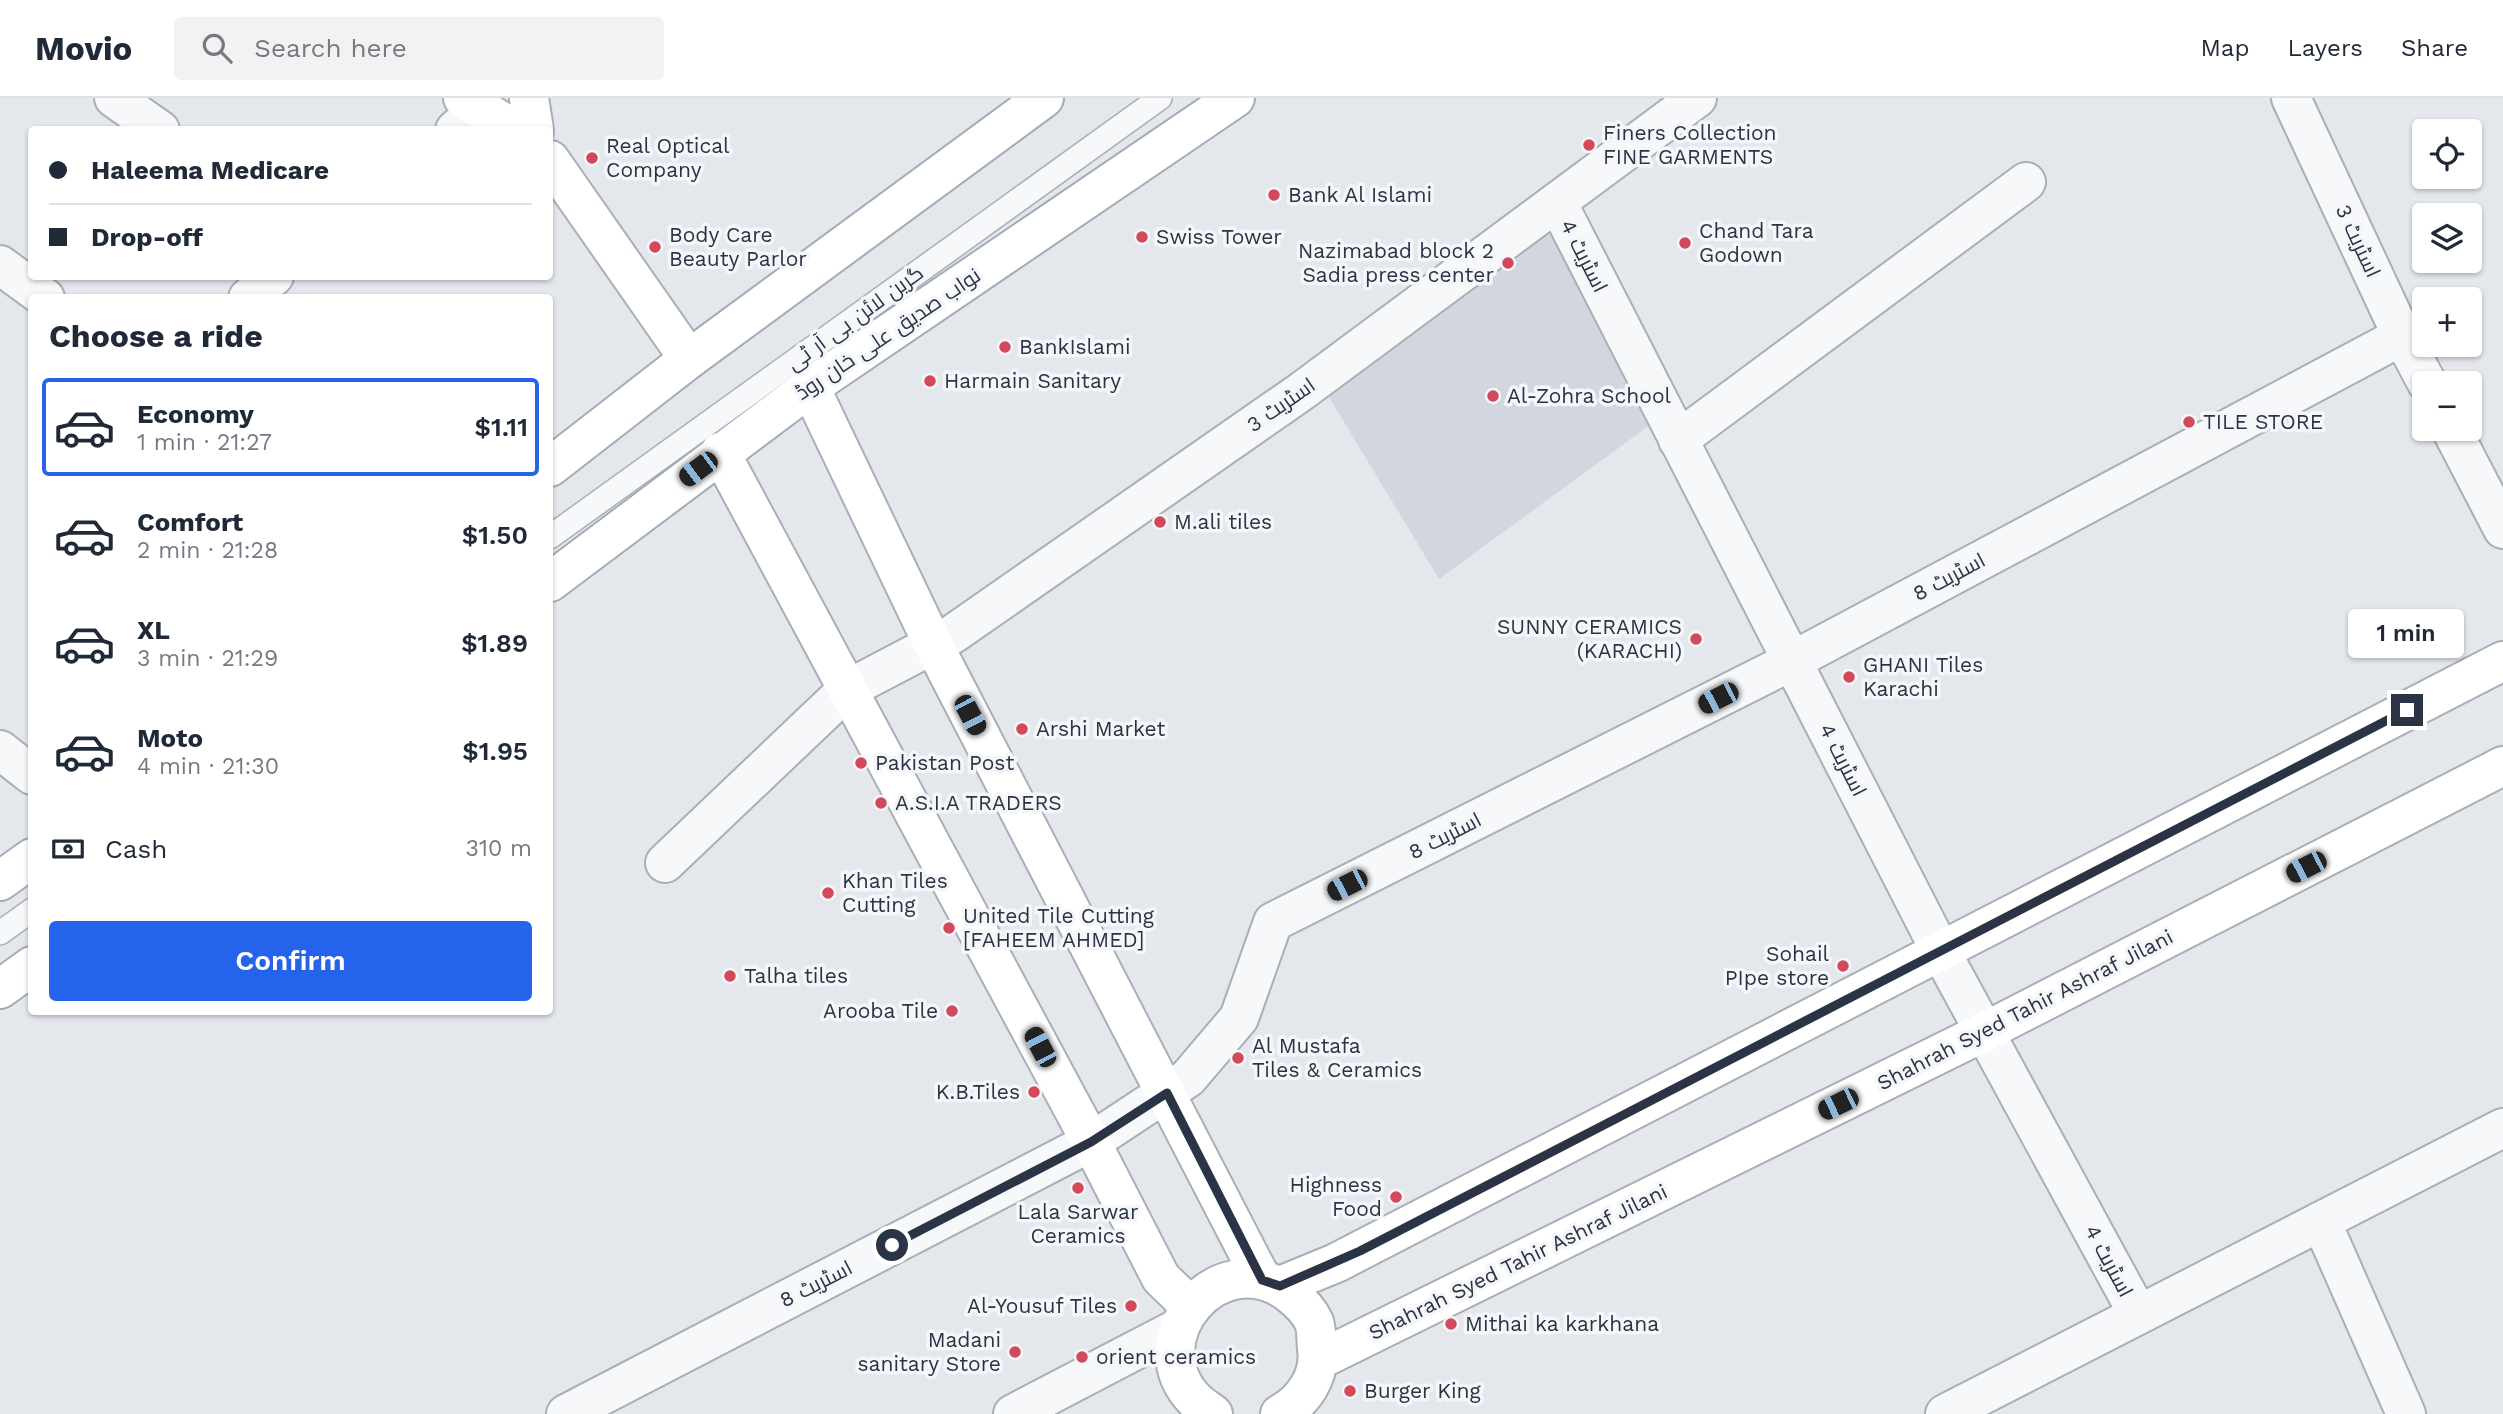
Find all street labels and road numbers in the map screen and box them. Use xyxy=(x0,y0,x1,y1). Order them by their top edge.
street label: اسٹریٹ 3 xyxy=(2331,200,2386,281)
street label: اسٹریٹ 4 xyxy=(1556,215,1613,296)
street label: گرین لائن بی آر ٹی xyxy=(782,260,928,376)
street label: نواب صدیق علی خان روڈ xyxy=(790,262,986,406)
street label: اسٹریٹ 3 xyxy=(1242,372,1320,437)
street label: اسٹریٹ 8 xyxy=(1908,547,1989,606)
street label: اسٹریٹ 4 xyxy=(1815,719,1872,800)
street label: اسٹریٹ 8 xyxy=(1404,807,1485,864)
street label: Shahrah Syed Tahir Ashraf Jilani xyxy=(1873,924,2177,1095)
street label: Shahrah Syed Tahir Ashraf Jilani xyxy=(1364,1178,1671,1345)
street label: اسٹریٹ 4 xyxy=(2080,1220,2139,1301)
street label: اسٹریٹ 8 xyxy=(775,1255,856,1312)

